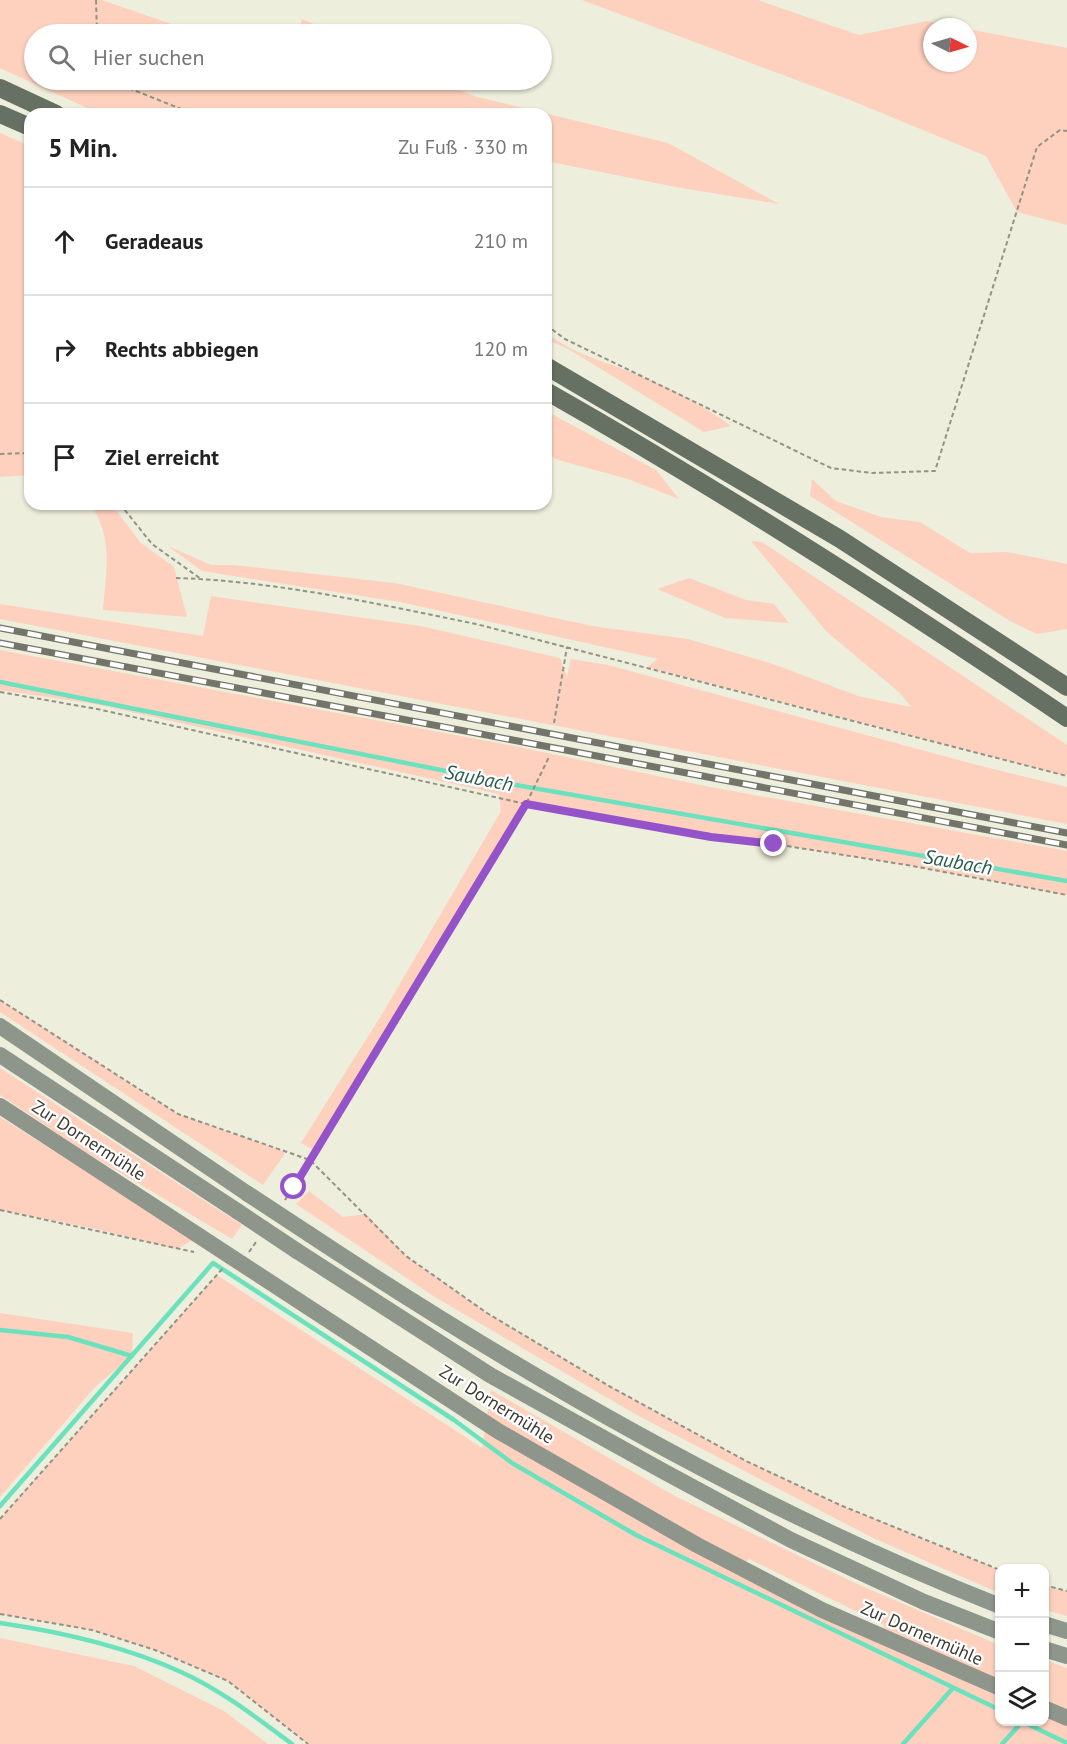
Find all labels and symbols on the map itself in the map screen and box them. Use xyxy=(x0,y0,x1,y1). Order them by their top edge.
north arrow xyxy=(923,18,977,72)
water label: Saubach xyxy=(443,759,515,797)
route end xyxy=(760,830,786,856)
water label: Saubach xyxy=(922,843,994,881)
street label: Zur Dornermühle xyxy=(28,1095,150,1185)
route start xyxy=(280,1173,306,1199)
street label: Zur Dornermühle xyxy=(435,1359,559,1449)
street label: Zur Dornermühle xyxy=(857,1596,987,1670)

